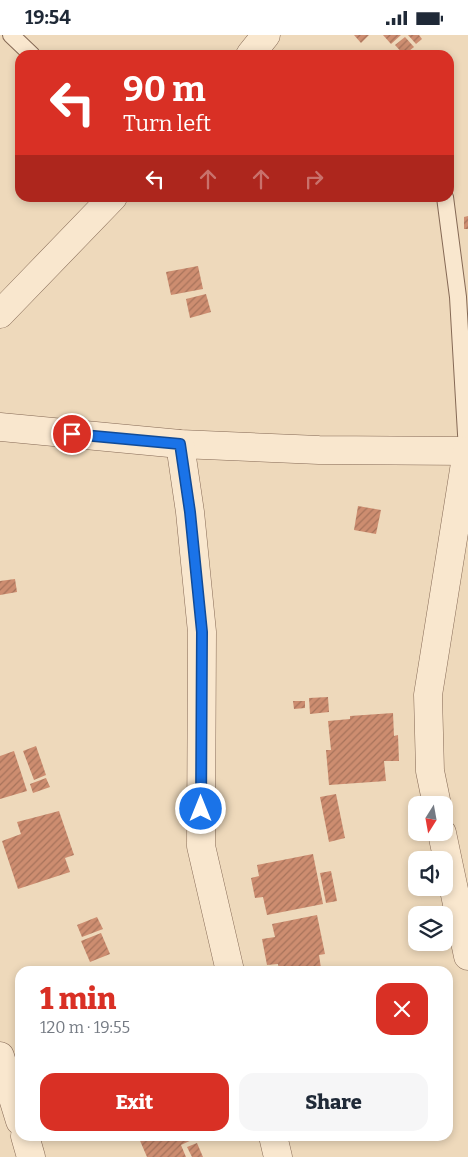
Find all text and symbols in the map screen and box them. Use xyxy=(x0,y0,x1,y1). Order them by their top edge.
text: 19:54 xyxy=(25,6,71,29)
text: 90 m xyxy=(123,68,206,110)
icon: left xyxy=(40,70,105,135)
text: Turn left xyxy=(123,110,211,137)
icon: left xyxy=(141,165,169,193)
icon: ahead xyxy=(194,165,222,193)
icon: ahead xyxy=(247,165,275,193)
icon: right xyxy=(300,165,328,193)
pin xyxy=(51,413,93,455)
icon: arrive xyxy=(58,420,86,448)
position arrow xyxy=(174,782,226,834)
north arrow xyxy=(408,796,452,841)
map controls xyxy=(408,796,453,951)
button: sound xyxy=(408,851,453,896)
button: layers xyxy=(408,906,453,951)
text: 1 min xyxy=(40,981,116,1017)
button: close xyxy=(376,983,428,1035)
text: 120 m · 19:55 xyxy=(40,1018,130,1037)
button: Exit xyxy=(40,1073,229,1131)
button: Share xyxy=(239,1073,428,1131)

